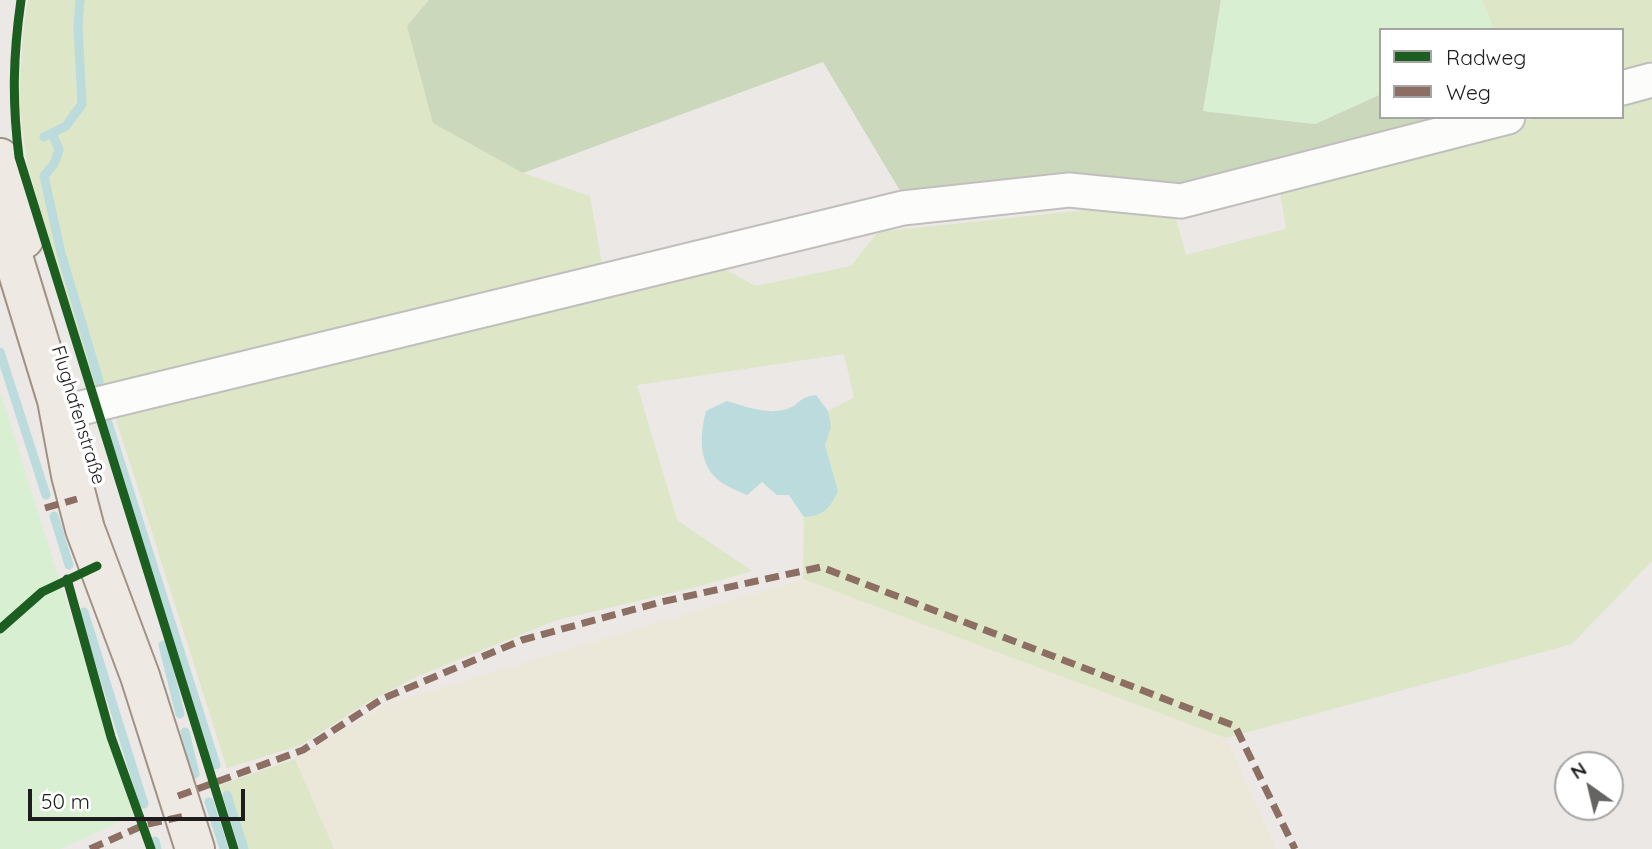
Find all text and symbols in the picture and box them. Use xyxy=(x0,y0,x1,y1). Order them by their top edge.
legend xyxy=(1379,28,1624,119)
text: Radweg xyxy=(1446,44,1526,70)
text: Weg xyxy=(1446,79,1491,105)
street label: Flughafenstraße xyxy=(46,343,110,487)
north arrow xyxy=(1554,751,1624,821)
text: N xyxy=(1566,756,1591,784)
scale bar xyxy=(32,776,248,820)
text: 50 m xyxy=(41,788,90,814)

